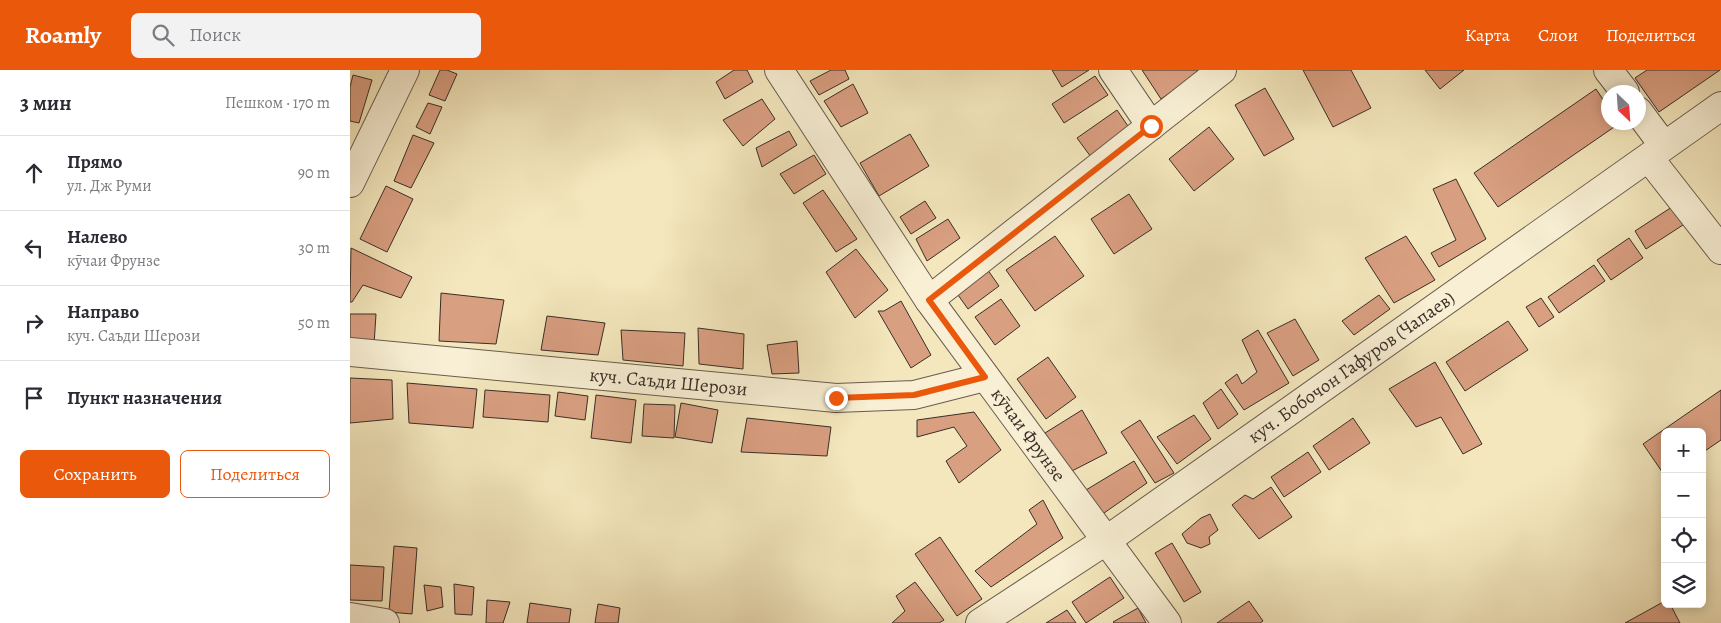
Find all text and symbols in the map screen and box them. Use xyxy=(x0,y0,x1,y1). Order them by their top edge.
search box xyxy=(131,13,481,58)
text: Roamly xyxy=(25,19,101,51)
icon: search xyxy=(149,21,177,49)
text: Поиск xyxy=(189,22,241,48)
text: Карта xyxy=(1465,23,1510,47)
text: Слои xyxy=(1538,23,1578,47)
text: Поделиться xyxy=(1606,23,1696,47)
north arrow xyxy=(1601,85,1646,130)
text: 3 мин xyxy=(20,89,72,117)
text: Пешком · 170 m xyxy=(225,92,330,114)
route start xyxy=(1140,115,1163,138)
text: Прямо xyxy=(67,149,122,175)
icon: ahead xyxy=(20,159,48,187)
text: 90 m xyxy=(298,162,330,184)
text: ул. Дж Руми xyxy=(67,175,152,197)
text: Налево xyxy=(67,224,127,250)
icon: left xyxy=(20,234,48,262)
text: 30 m xyxy=(298,237,330,259)
text: кӯчаи Фрунзе xyxy=(67,250,160,272)
street label: куч. Бобочон Гафуров (Чапаев) xyxy=(1243,285,1460,449)
text: Направо xyxy=(67,299,139,325)
icon: right xyxy=(20,309,48,337)
text: 50 m xyxy=(298,312,330,334)
text: куч. Саъди Шерози xyxy=(67,325,200,347)
street label: куч. Саъди Шерози xyxy=(588,362,749,403)
street label: кӯчаи Фрунзе xyxy=(985,382,1072,487)
icon: arrive xyxy=(20,384,48,412)
text: Пункт назначения xyxy=(67,385,222,411)
route end xyxy=(825,387,848,410)
map controls xyxy=(1661,428,1706,608)
button: + xyxy=(1661,428,1706,473)
button: Сохранить xyxy=(20,450,170,498)
button: Поделиться xyxy=(180,450,330,498)
button: − xyxy=(1661,473,1706,518)
button: locate xyxy=(1661,518,1706,563)
button: layers xyxy=(1661,563,1706,608)

